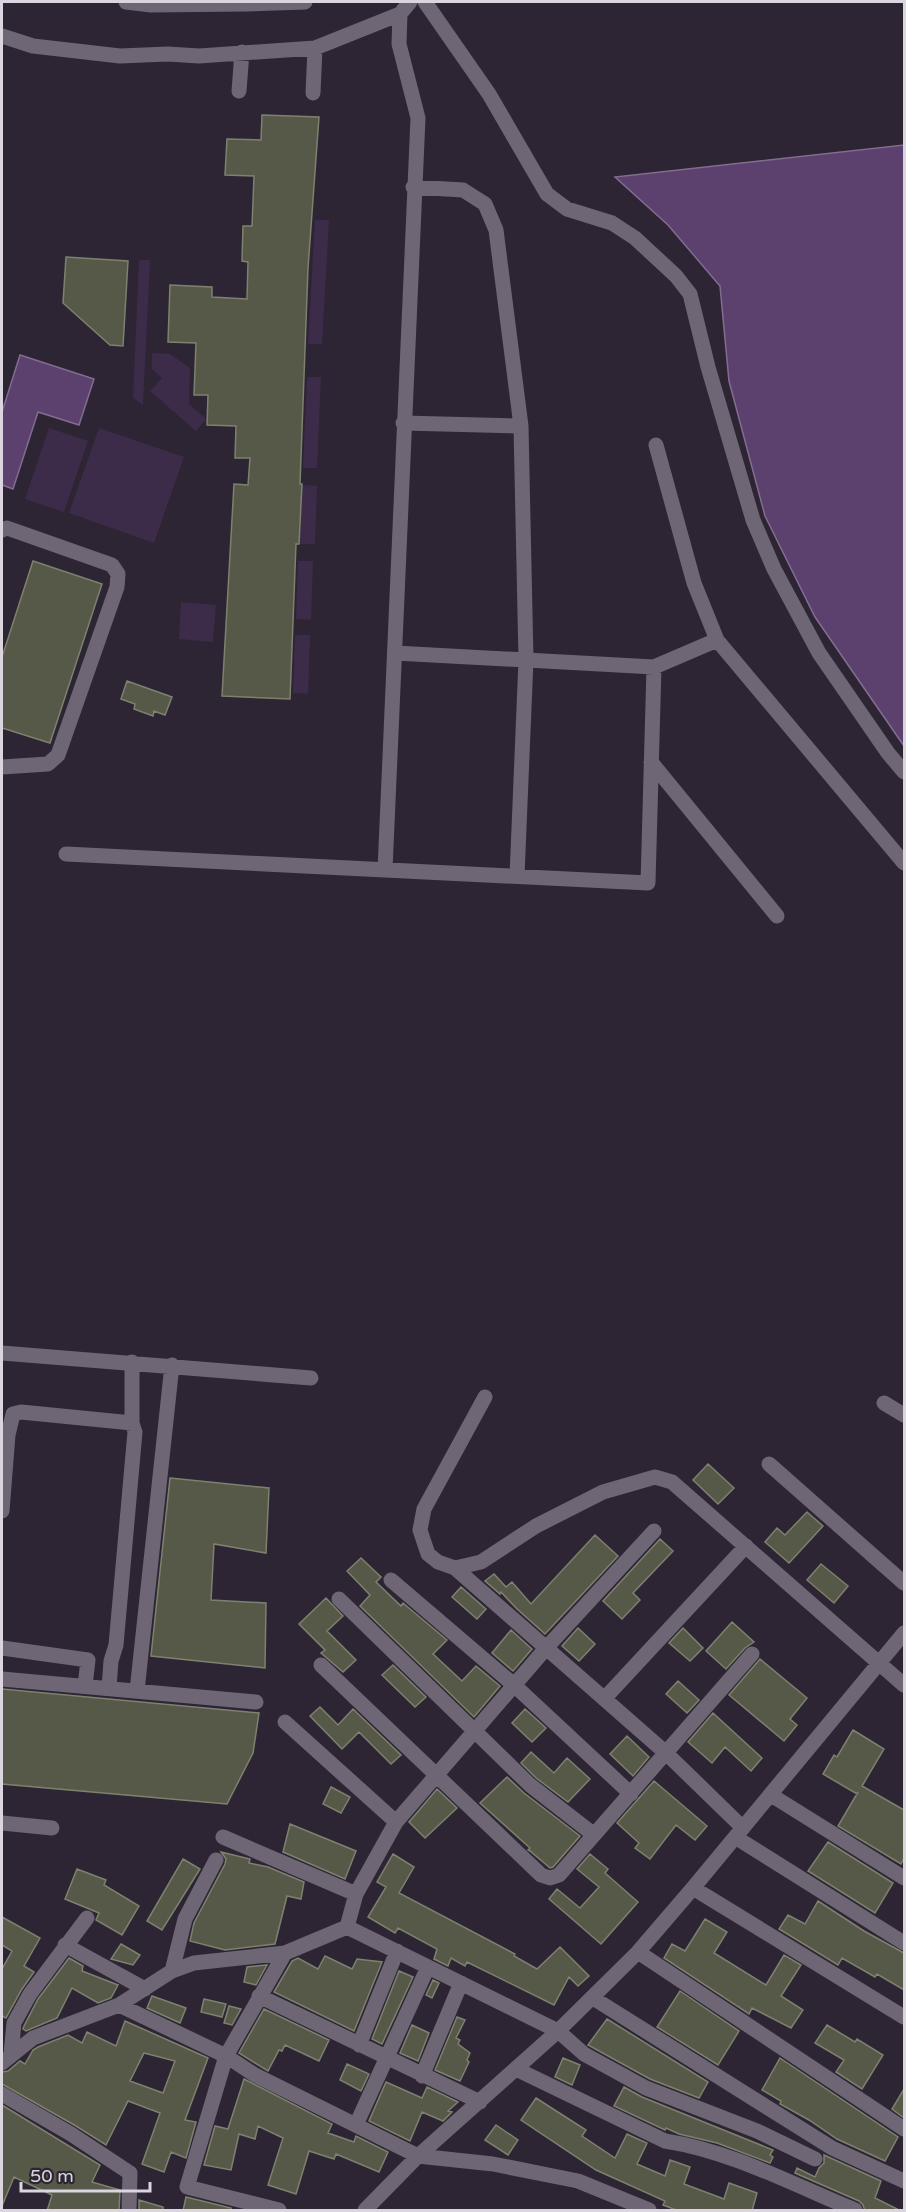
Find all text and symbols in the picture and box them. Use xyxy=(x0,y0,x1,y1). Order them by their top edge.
scale bar xyxy=(21,2155,150,2193)
text: 50 m xyxy=(30,2165,74,2187)

